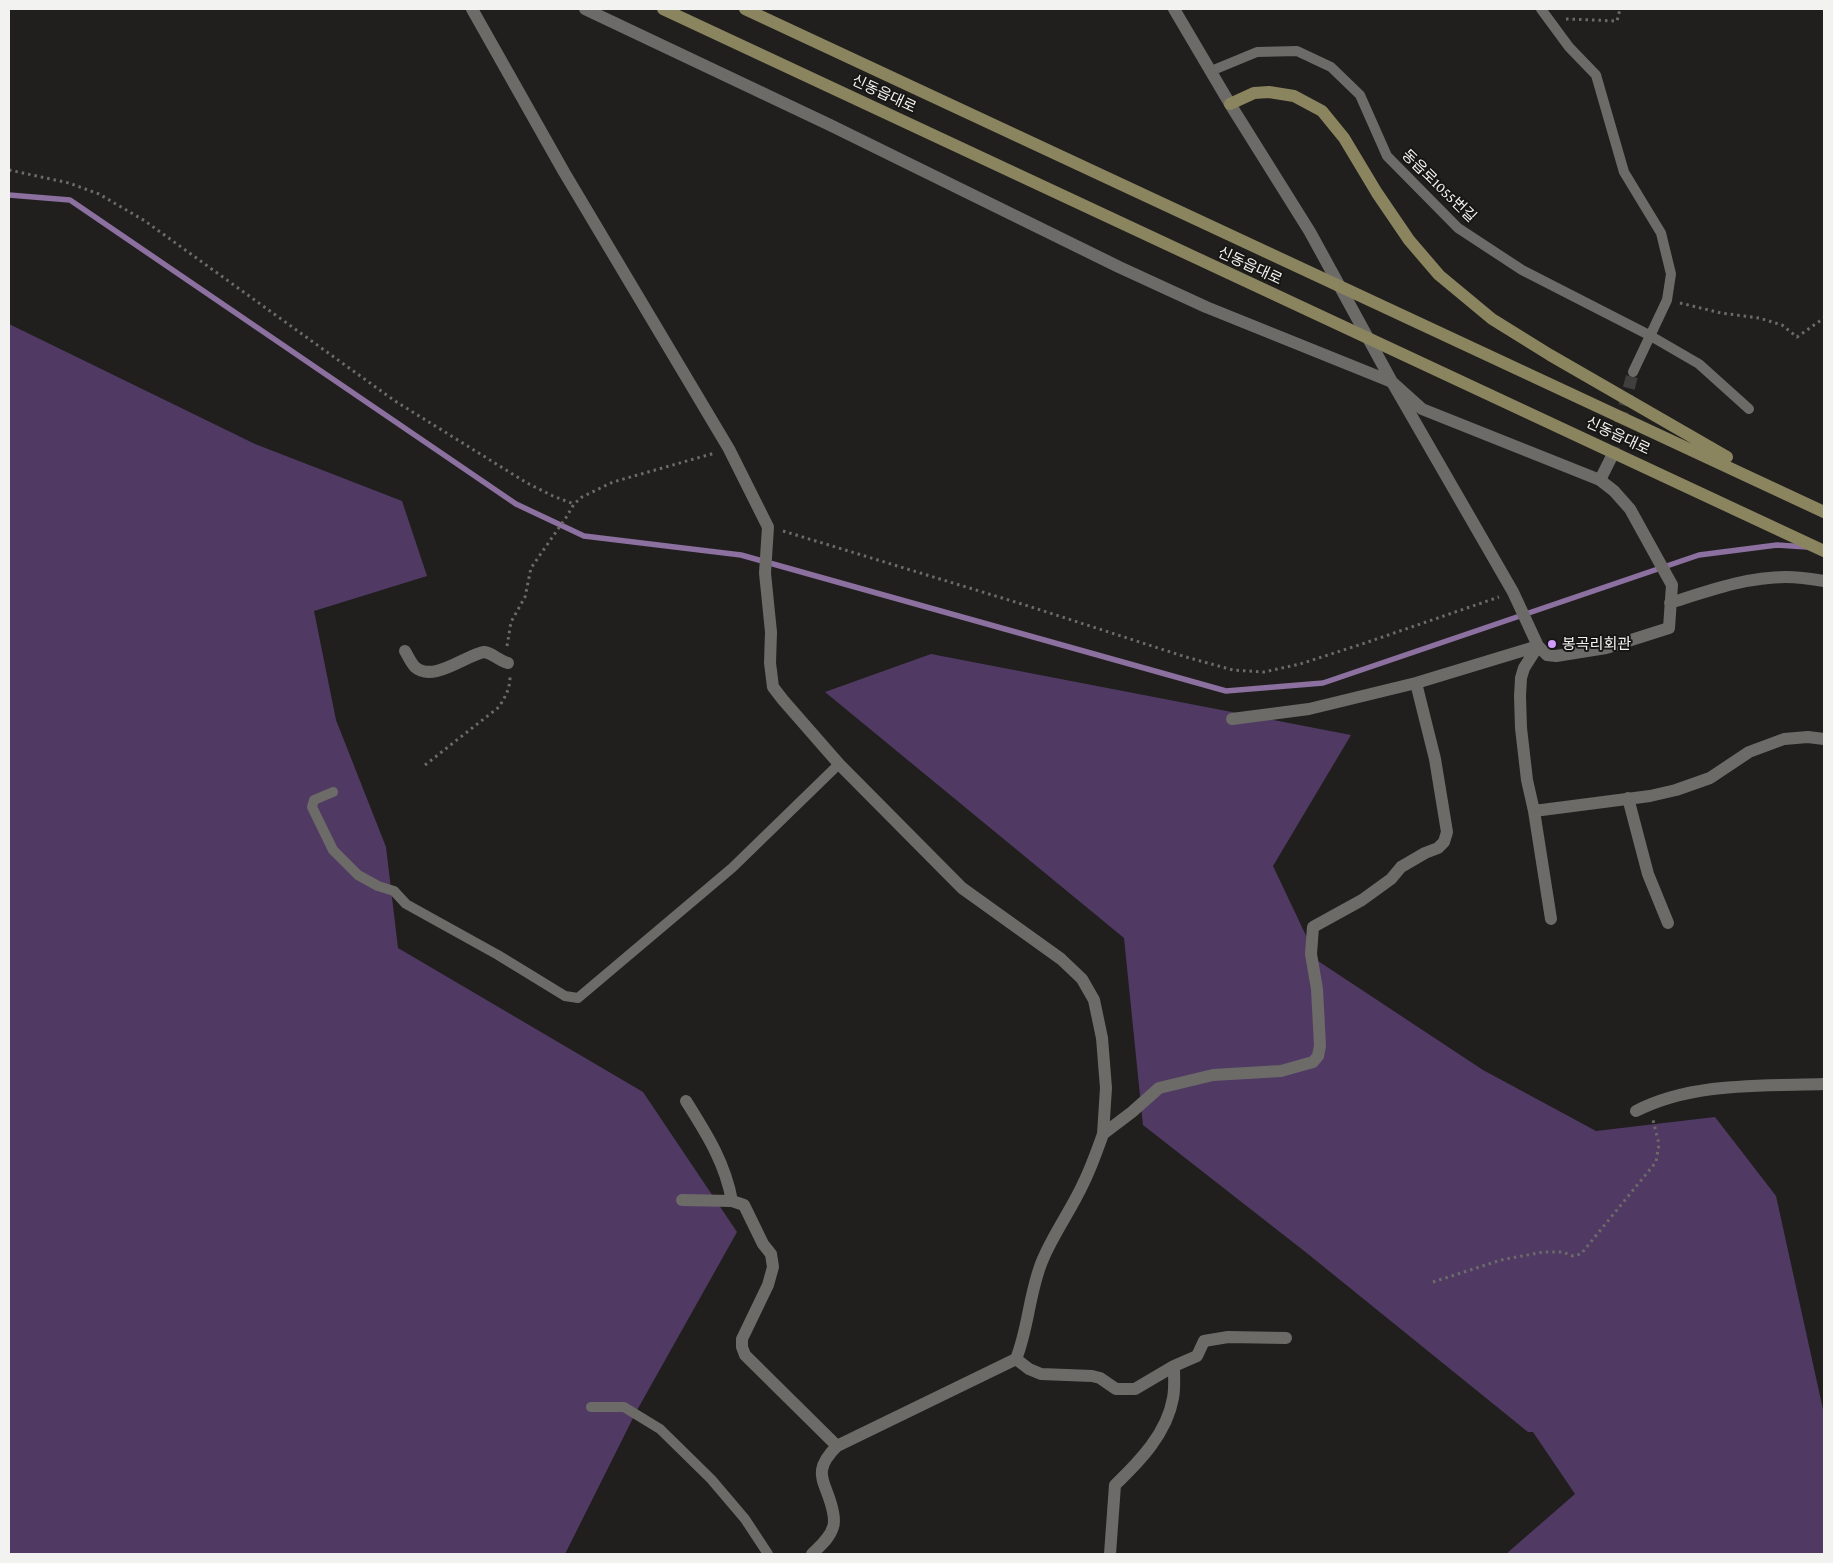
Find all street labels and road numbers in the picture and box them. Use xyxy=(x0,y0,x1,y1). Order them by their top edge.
street label: 신동읍대로 xyxy=(849,71,919,117)
street label: 동읍로1055번길 xyxy=(1398,146,1480,226)
street label: 신동읍대로 xyxy=(1215,243,1285,289)
street label: 신동읍대로 xyxy=(1583,413,1653,459)

